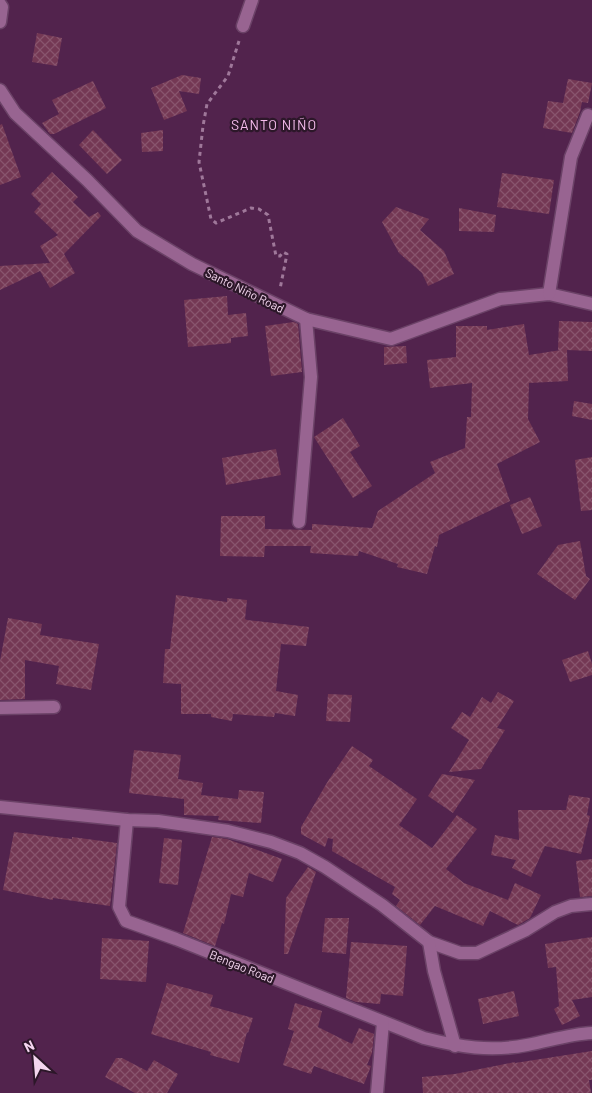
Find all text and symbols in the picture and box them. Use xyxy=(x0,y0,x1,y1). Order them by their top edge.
district label: SANTO NIÑO xyxy=(231,116,317,133)
street label: Santo Niño Road xyxy=(203,265,287,315)
street label: Bengao Road xyxy=(208,947,276,985)
north arrow xyxy=(10,1033,60,1083)
text: N xyxy=(21,1036,37,1056)

